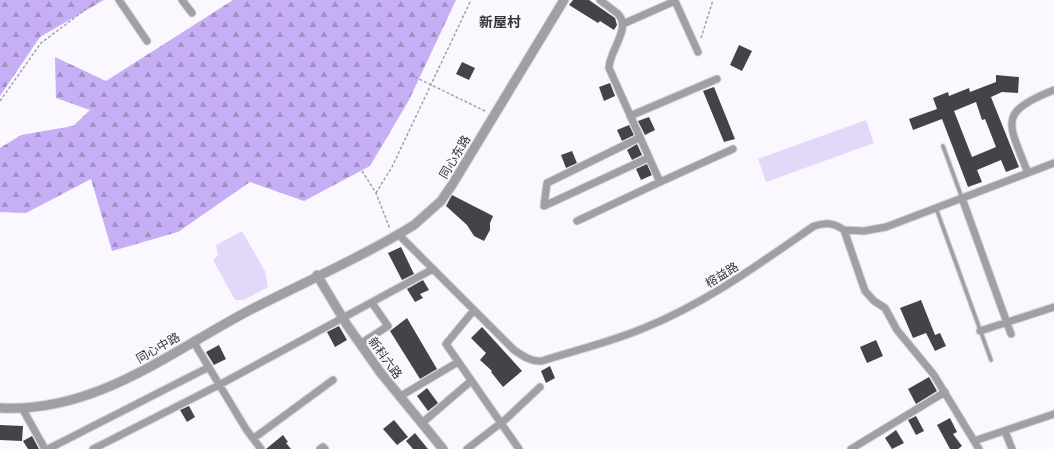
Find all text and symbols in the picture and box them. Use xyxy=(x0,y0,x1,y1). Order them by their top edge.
district label: 新屋村 xyxy=(479,12,521,31)
street label: 同心东路 xyxy=(435,132,474,182)
street label: 榕益路 xyxy=(702,258,742,291)
street label: 同心中路 xyxy=(133,328,183,367)
street label: 新科六路 xyxy=(364,333,406,382)

